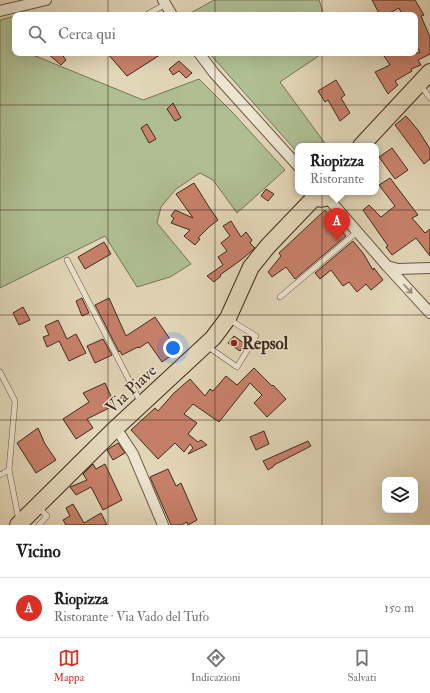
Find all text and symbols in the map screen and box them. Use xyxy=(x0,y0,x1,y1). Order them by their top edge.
search box xyxy=(12,12,418,56)
icon: search xyxy=(26,23,48,45)
text: Cerca qui xyxy=(58,25,116,44)
popup xyxy=(295,143,379,195)
text: Riopizza xyxy=(310,152,364,171)
text: Ristorante xyxy=(310,171,364,187)
pin: A xyxy=(324,208,350,241)
one-way arrow xyxy=(404,284,413,295)
place label: Repsol xyxy=(242,333,289,355)
your location xyxy=(163,338,183,358)
marker: Repsol xyxy=(229,338,239,348)
street label: Via Piave xyxy=(101,360,161,418)
map controls xyxy=(382,477,418,513)
button: layers xyxy=(382,477,418,513)
text: Vicino xyxy=(16,541,61,562)
text: Riopizza xyxy=(54,590,108,609)
text: A xyxy=(25,600,33,616)
text: 150 m xyxy=(384,600,414,616)
text: Ristorante · Via Vado del Tufo xyxy=(54,609,209,625)
tab: Mappa xyxy=(53,647,84,684)
tab: Indicazioni xyxy=(191,647,241,684)
tab: Salvati xyxy=(347,647,377,684)

